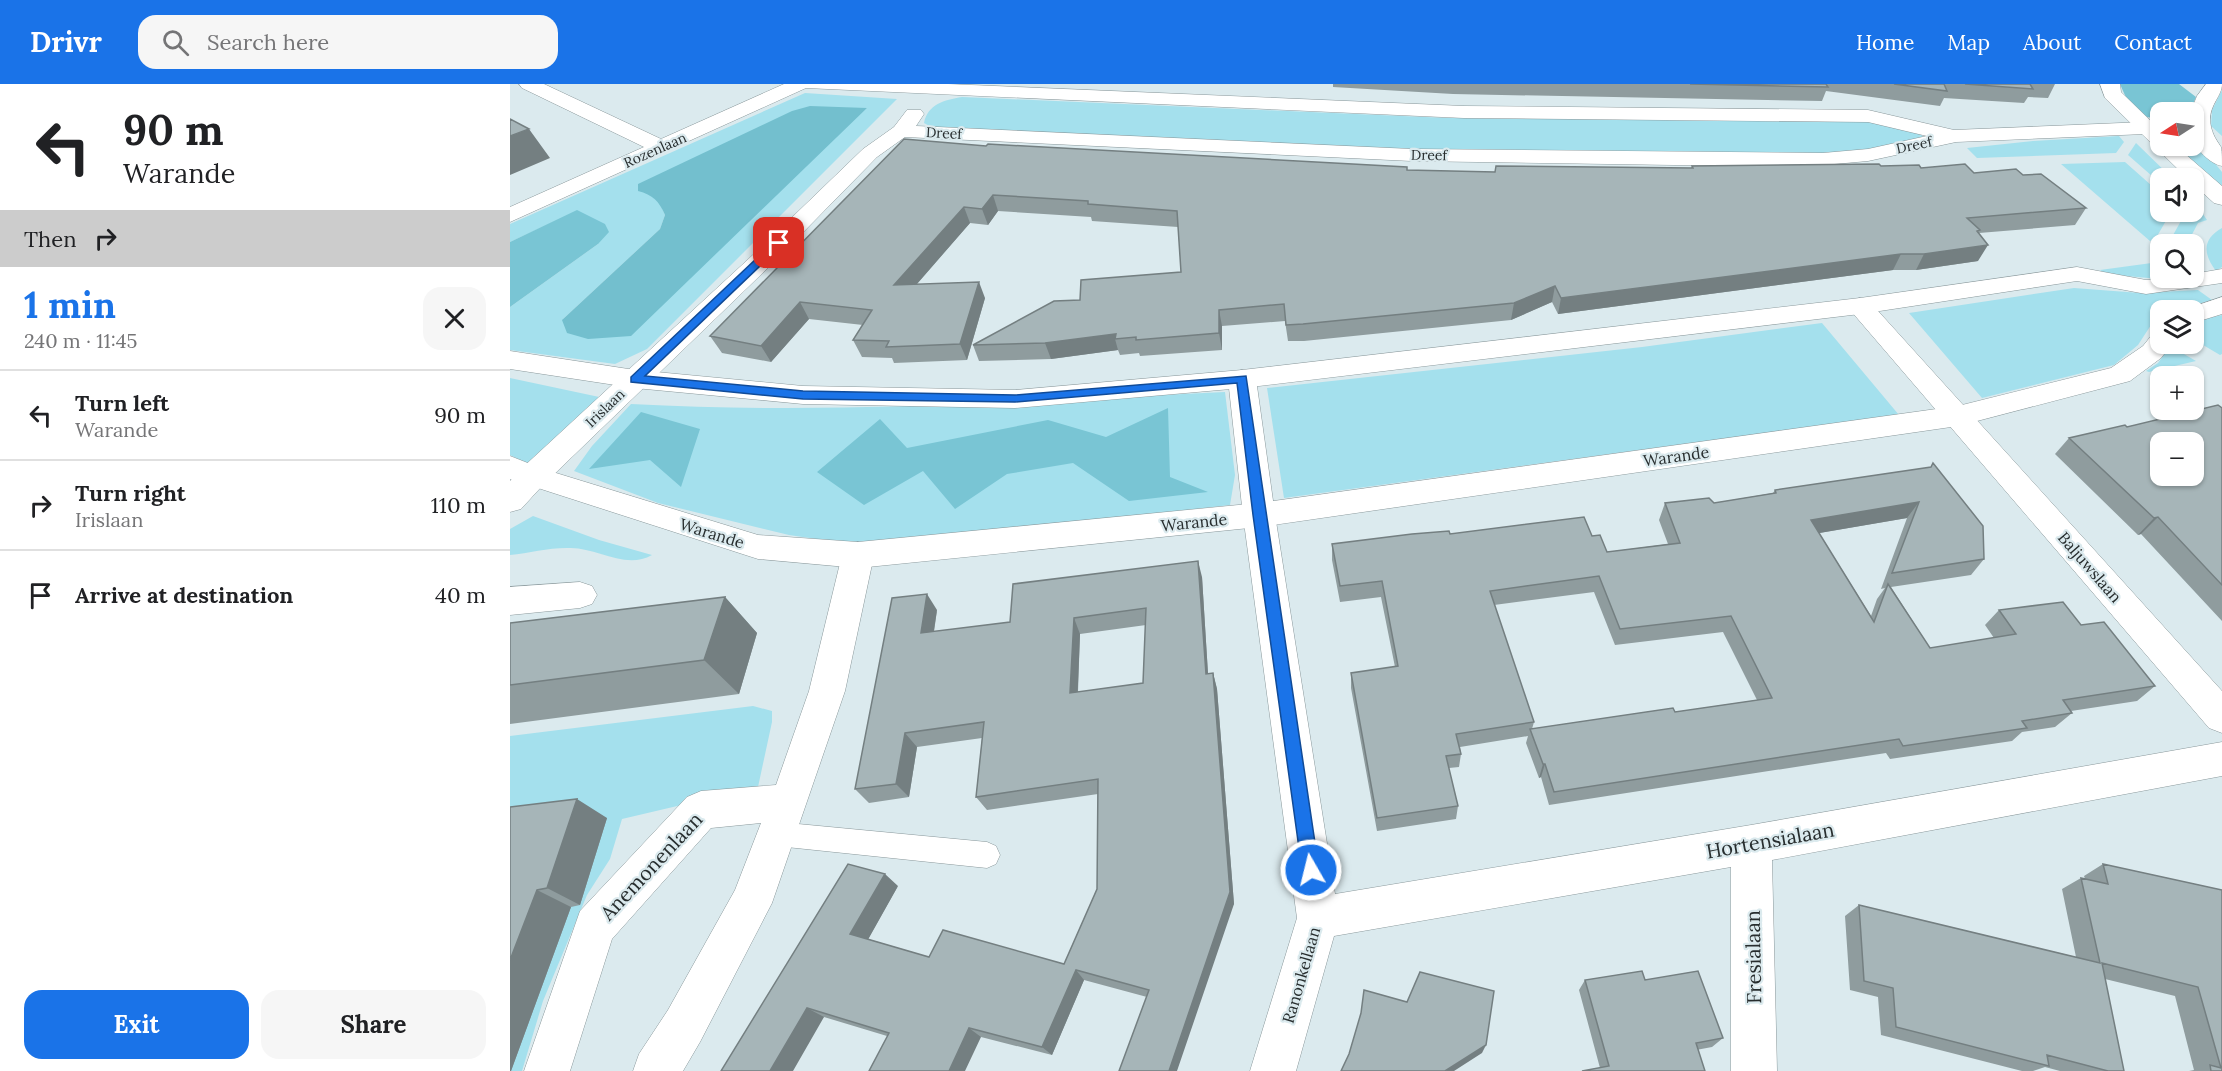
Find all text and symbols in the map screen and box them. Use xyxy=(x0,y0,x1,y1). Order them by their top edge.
search box xyxy=(138,15,558,69)
text: Drivr xyxy=(30,24,102,60)
icon: search xyxy=(159,26,192,59)
text: Search here xyxy=(207,28,329,56)
text: Home xyxy=(1856,29,1914,56)
text: Map xyxy=(1947,29,1990,56)
text: About xyxy=(2023,29,2081,56)
text: Contact xyxy=(2114,29,2192,56)
north arrow xyxy=(2150,102,2204,156)
map controls xyxy=(2150,102,2204,486)
text: 90 m xyxy=(123,103,224,157)
icon: left xyxy=(24,108,102,186)
street label: Dreef xyxy=(925,123,964,143)
street label: Rozenlaan xyxy=(621,128,690,172)
street label: Dreef xyxy=(1894,132,1935,158)
street label: Dreef xyxy=(1411,146,1449,164)
text: Warande xyxy=(123,156,235,190)
button: sound xyxy=(2150,168,2204,222)
pin xyxy=(753,217,804,268)
icon: right xyxy=(89,222,122,255)
text: Then xyxy=(24,225,77,253)
icon: arrive xyxy=(762,226,795,259)
button: search xyxy=(2150,234,2204,288)
text: 1 min xyxy=(24,282,116,328)
button: close xyxy=(423,287,486,350)
button: layers xyxy=(2150,300,2204,354)
text: 240 m · 11:45 xyxy=(24,328,138,353)
button: + xyxy=(2150,366,2204,420)
street label: Irislaan xyxy=(582,385,629,431)
text: Turn left xyxy=(75,389,169,417)
icon: left xyxy=(24,399,57,432)
text: 90 m xyxy=(434,401,486,429)
text: Warande xyxy=(75,417,158,442)
button: − xyxy=(2150,432,2204,486)
street label: Warande xyxy=(1642,441,1711,471)
text: Turn right xyxy=(75,479,186,507)
icon: right xyxy=(24,489,57,522)
text: 110 m xyxy=(431,491,486,519)
text: Irislaan xyxy=(75,507,143,532)
street label: Warande xyxy=(1160,509,1228,535)
street label: Warande xyxy=(677,514,747,552)
street label: Baljuwslaan xyxy=(2054,528,2126,607)
icon: arrive xyxy=(24,579,57,612)
text: Arrive at destination xyxy=(75,581,293,609)
text: 40 m xyxy=(435,581,486,609)
street label: Anemonenlaan xyxy=(594,807,707,926)
street label: Hortensialaan xyxy=(1704,816,1836,864)
position arrow xyxy=(1279,838,1343,902)
street label: Fresialaan xyxy=(1740,910,1766,1004)
street label: Ranonkellaan xyxy=(1278,924,1324,1025)
button: Exit xyxy=(24,990,249,1059)
button: Share xyxy=(261,990,486,1059)

